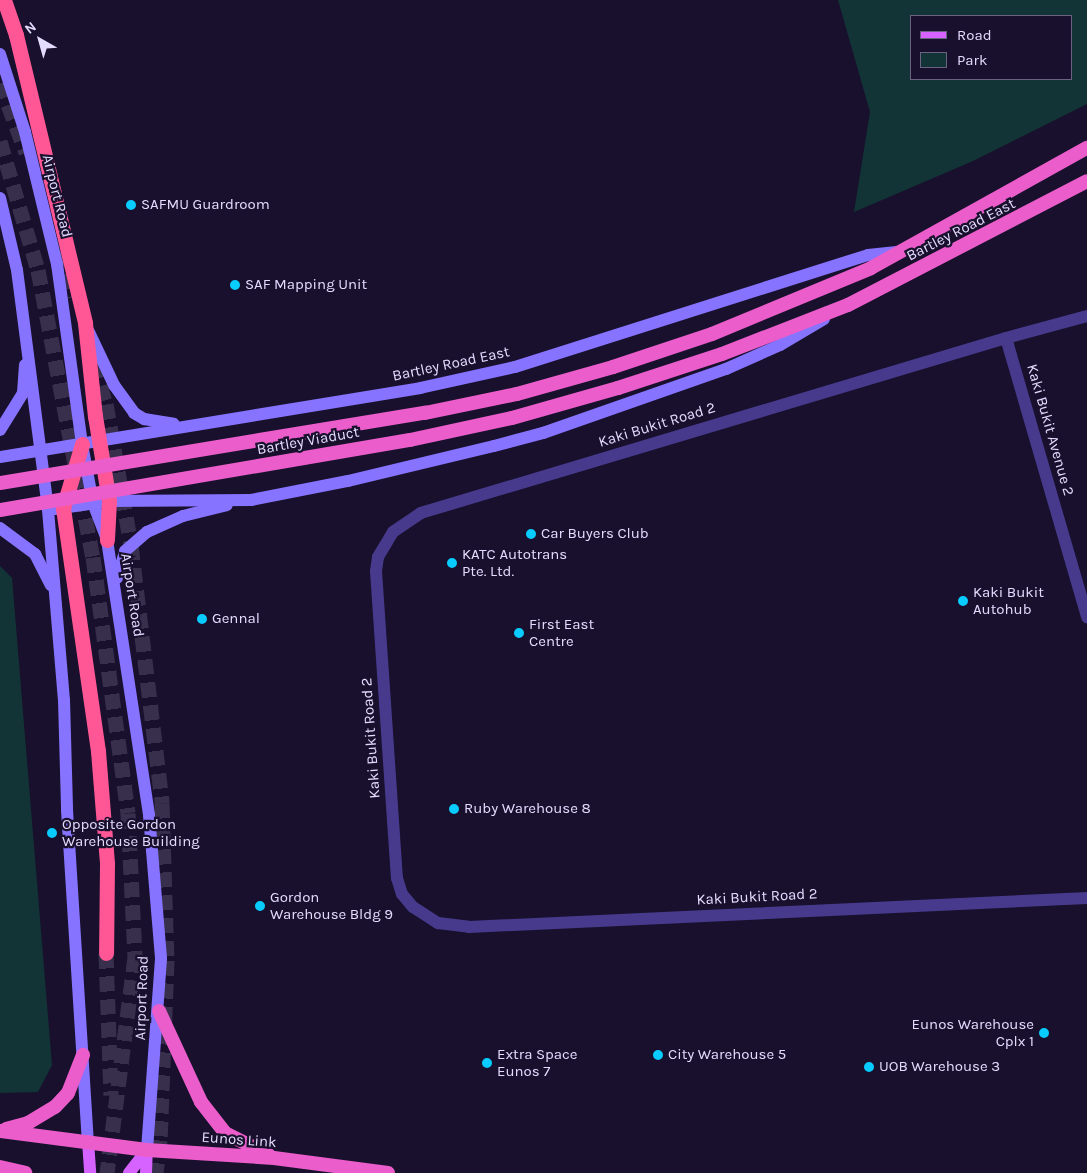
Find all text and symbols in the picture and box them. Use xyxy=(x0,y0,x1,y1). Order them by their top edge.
north arrow xyxy=(15,15,65,65)
legend xyxy=(910,15,1072,80)
text: N xyxy=(21,18,40,38)
text: Road xyxy=(957,26,992,44)
text: Park xyxy=(957,51,987,69)
street label: Airport Road xyxy=(38,153,76,239)
street label: Bartley Road East xyxy=(904,195,1018,265)
place label: SAFMU Guardroom xyxy=(141,196,270,214)
marker: SAFMU Guardroom xyxy=(125,199,137,211)
place label: SAF Mapping Unit xyxy=(245,276,367,294)
marker: SAF Mapping Unit xyxy=(229,279,241,291)
street label: Bartley Road East xyxy=(391,343,511,385)
street label: Kaki Bukit Avenue 2 xyxy=(1023,362,1077,498)
street label: Kaki Bukit Road 2 xyxy=(596,399,718,451)
street label: Bartley Viaduct xyxy=(255,423,361,459)
place label: Car Buyers Club xyxy=(541,525,649,543)
marker: Car Buyers Club xyxy=(525,528,537,540)
place label: KATC Autotrans Pte. Ltd. xyxy=(462,545,567,580)
street label: Airport Road xyxy=(116,552,148,638)
marker: KATC Autotrans Pte. Ltd. xyxy=(446,557,458,569)
place label: Kaki Bukit Autohub xyxy=(973,583,1044,618)
marker: Kaki Bukit Autohub xyxy=(957,595,969,607)
place label: Gennal xyxy=(212,610,260,628)
marker: Gennal xyxy=(196,613,208,625)
place label: First East Centre xyxy=(529,615,594,650)
marker: First East Centre xyxy=(513,627,525,639)
street label: Kaki Bukit Road 2 xyxy=(358,677,384,799)
place label: Ruby Warehouse 8 xyxy=(464,800,591,818)
marker: Ruby Warehouse 8 xyxy=(448,803,460,815)
place label: Opposite Gordon Warehouse Building xyxy=(62,815,200,850)
marker: Opposite Gordon Warehouse Building xyxy=(46,827,58,839)
street label: Kaki Bukit Road 2 xyxy=(696,885,818,909)
place label: Gordon Warehouse Bldg 9 xyxy=(270,888,393,923)
marker: Gordon Warehouse Bldg 9 xyxy=(254,900,266,912)
street label: Airport Road xyxy=(132,955,152,1041)
place label: Eunos Warehouse Cplx 1 xyxy=(912,1015,1034,1050)
marker: Eunos Warehouse Cplx 1 xyxy=(1038,1027,1050,1039)
place label: Extra Space Eunos 7 xyxy=(497,1045,578,1080)
place label: City Warehouse 5 xyxy=(668,1046,786,1064)
marker: City Warehouse 5 xyxy=(652,1049,664,1061)
marker: Extra Space Eunos 7 xyxy=(481,1057,493,1069)
place label: UOB Warehouse 3 xyxy=(879,1058,1000,1076)
marker: UOB Warehouse 3 xyxy=(863,1061,875,1073)
street label: Eunos Link xyxy=(201,1128,277,1152)

